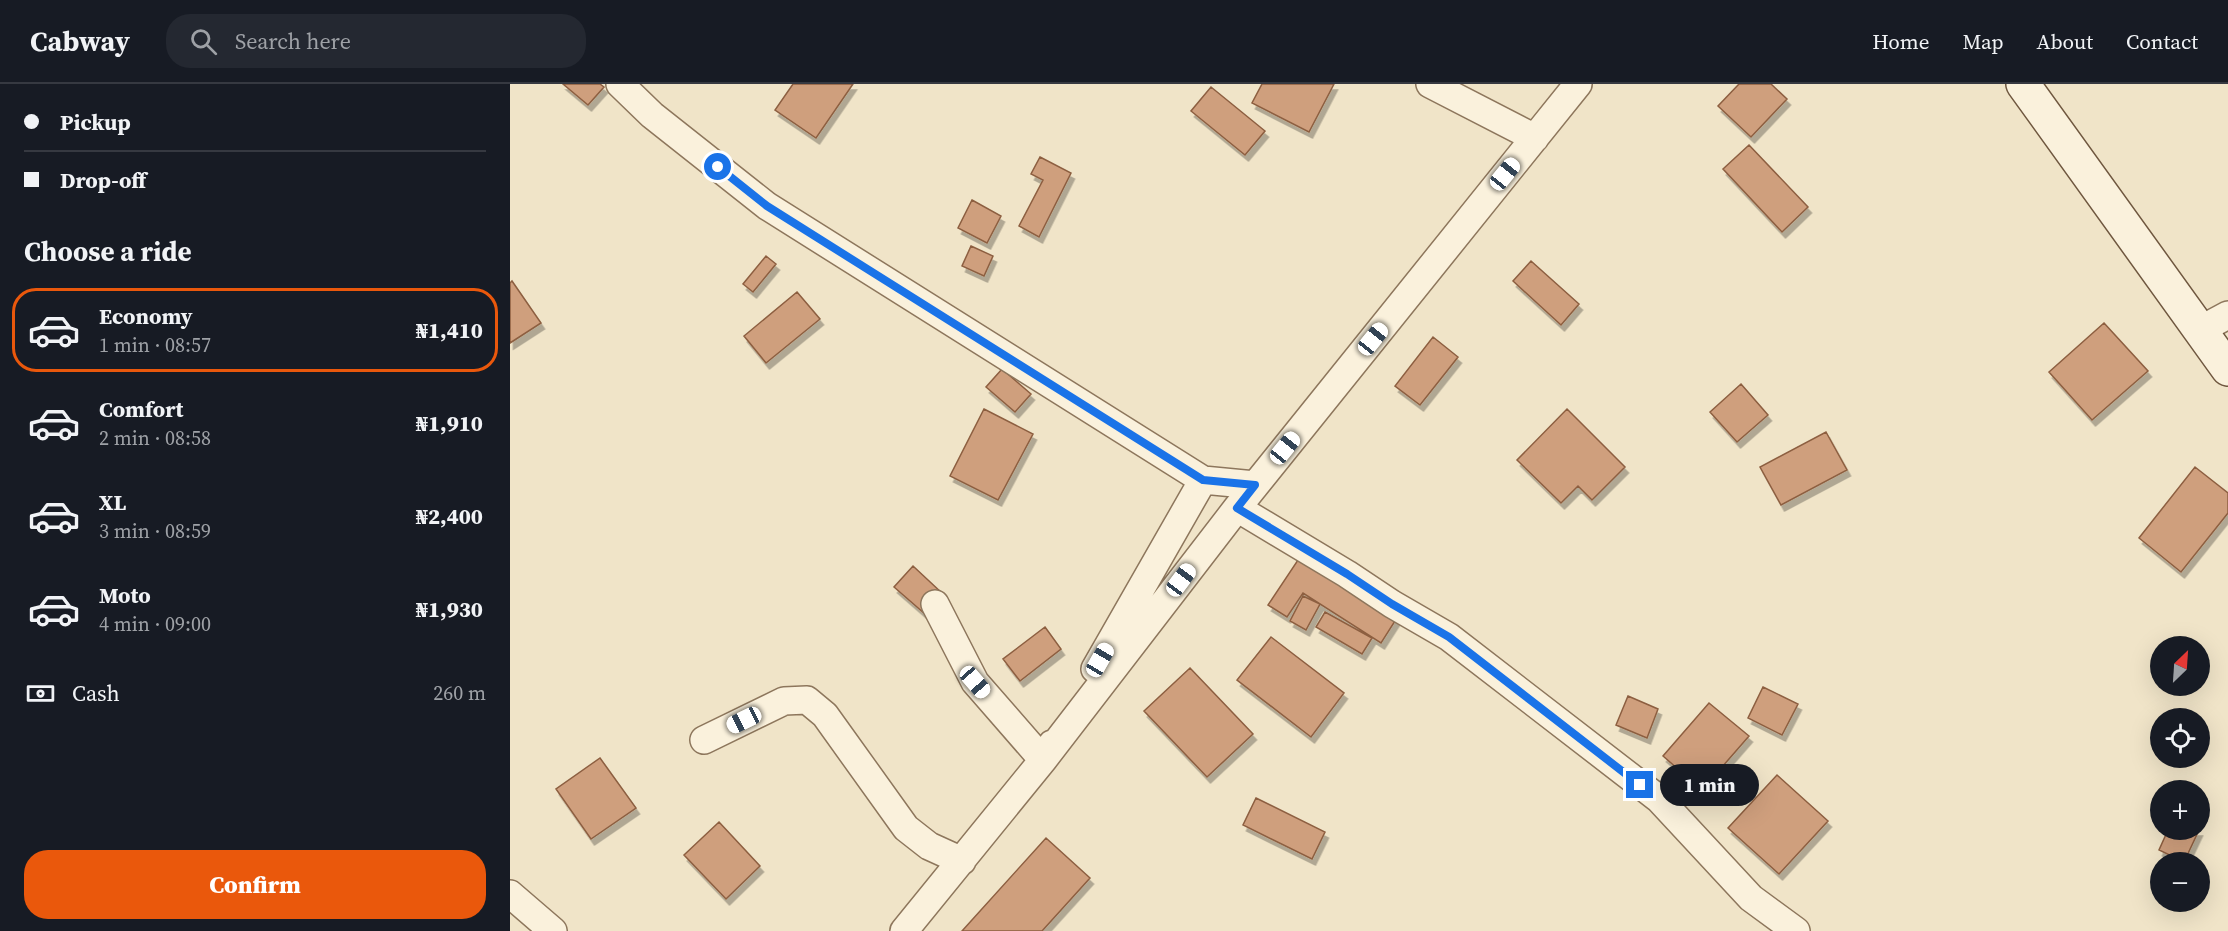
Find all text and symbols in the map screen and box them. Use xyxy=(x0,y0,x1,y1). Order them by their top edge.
search box xyxy=(166,14,586,68)
text: Cabway xyxy=(30,22,130,60)
icon: search xyxy=(187,25,220,58)
text: Search here xyxy=(235,26,351,56)
text: Home xyxy=(1872,27,1930,56)
text: Map xyxy=(1963,27,2004,56)
text: About xyxy=(2037,27,2093,56)
text: Contact xyxy=(2126,27,2198,56)
text: Pickup xyxy=(60,107,131,137)
route start xyxy=(704,153,731,180)
car xyxy=(1487,154,1523,194)
text: Drop-off xyxy=(60,165,146,195)
text: Choose a ride xyxy=(24,233,192,270)
text: Economy xyxy=(99,301,193,331)
icon: car xyxy=(27,303,81,357)
text: ₦1,410 xyxy=(416,315,483,345)
car xyxy=(1355,319,1391,359)
text: 1 min · 08:57 xyxy=(99,331,211,359)
text: Comfort xyxy=(99,394,183,424)
icon: car xyxy=(27,396,81,450)
text: ₦1,910 xyxy=(416,408,483,438)
text: 2 min · 08:58 xyxy=(99,424,211,452)
car xyxy=(1267,428,1303,468)
text: XL xyxy=(99,487,126,517)
icon: car xyxy=(27,489,81,543)
text: ₦2,400 xyxy=(416,501,483,531)
text: 3 min · 08:59 xyxy=(99,517,211,545)
car xyxy=(1163,560,1199,600)
text: Moto xyxy=(99,580,151,610)
icon: car xyxy=(27,582,81,636)
text: ₦1,930 xyxy=(416,594,483,624)
text: 4 min · 09:00 xyxy=(99,610,211,638)
north arrow xyxy=(2150,636,2210,696)
map controls xyxy=(2150,636,2210,912)
car xyxy=(1083,640,1117,680)
car xyxy=(956,663,994,701)
icon: cash xyxy=(24,677,57,710)
text: Cash xyxy=(72,678,120,708)
text: 260 m xyxy=(433,679,486,707)
car xyxy=(724,704,764,736)
button: locate xyxy=(2150,708,2210,768)
callout: 1 min xyxy=(1661,764,1760,806)
route end xyxy=(1626,771,1653,798)
text: 1 min xyxy=(1683,771,1736,799)
button: + xyxy=(2150,780,2210,840)
button: Confirm xyxy=(24,850,486,919)
button: − xyxy=(2150,852,2210,912)

